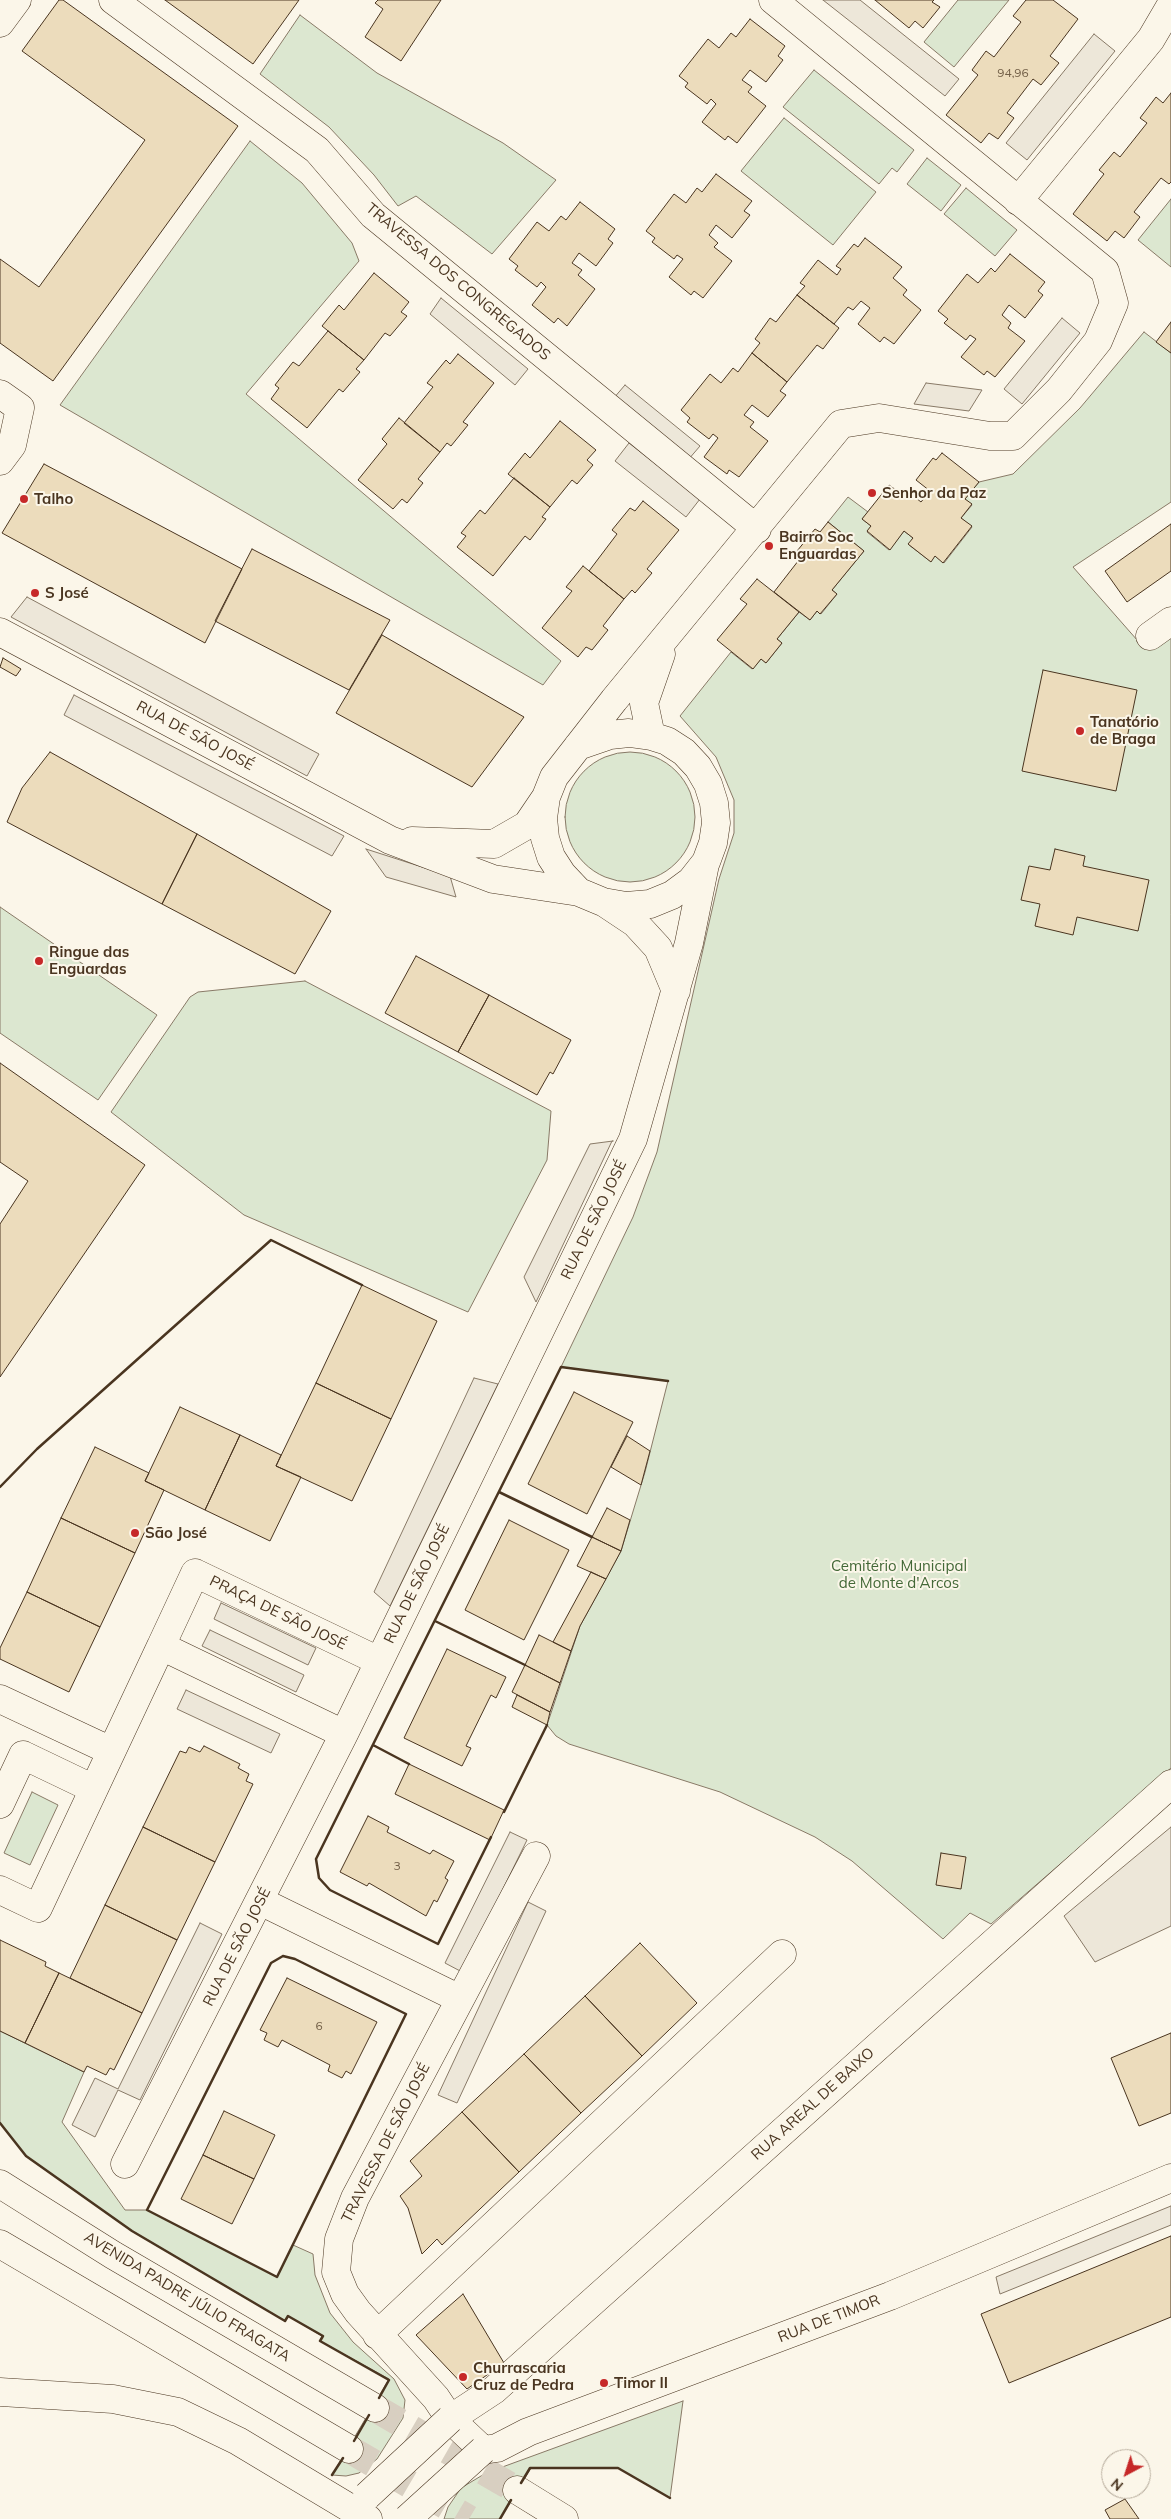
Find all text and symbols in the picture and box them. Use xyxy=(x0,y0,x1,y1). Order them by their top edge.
house number: 94,96 xyxy=(997,66,1029,80)
street label: TRAVESSA DOS CONGREGADOS xyxy=(362,200,554,364)
place label: Senhor da Paz xyxy=(882,484,986,502)
marker: Senhor da Paz xyxy=(866,487,878,499)
place label: Talho xyxy=(34,490,73,508)
marker: Talho xyxy=(18,493,30,505)
place label: Bairro Soc Enguardas xyxy=(779,528,856,563)
marker: Bairro Soc Enguardas xyxy=(763,540,775,552)
place label: S José xyxy=(45,584,89,602)
marker: S José xyxy=(29,587,41,599)
street label: RUA DE SÃO JOSÉ xyxy=(133,697,257,775)
place label: Tanatório de Braga xyxy=(1090,713,1159,748)
marker: Tanatório de Braga xyxy=(1074,725,1086,737)
place label: Ringue das Enguardas xyxy=(49,943,129,978)
marker: Ringue das Enguardas xyxy=(33,955,45,967)
street label: RUA DE SÃO JOSÉ xyxy=(557,1157,631,1283)
street label: RUA DE SÃO JOSÉ xyxy=(380,1521,454,1647)
place label: São José xyxy=(145,1524,207,1542)
marker: São José xyxy=(129,1527,141,1539)
park label: Cemitério Municipal de Monte d'Arcos xyxy=(831,1557,967,1592)
street label: PRAÇA DE SÃO JOSÉ xyxy=(207,1572,349,1654)
house number: 3 xyxy=(393,1859,401,1873)
street label: RUA DE SÃO JOSÉ xyxy=(199,1885,275,2009)
house number: 6 xyxy=(315,2019,323,2033)
street label: RUA AREAL DE BAIXO xyxy=(748,2044,878,2164)
street label: TRAVESSA DE SÃO JOSÉ xyxy=(338,2060,434,2226)
street label: AVENIDA PADRE JÚLIO FRAGATA xyxy=(81,2228,293,2366)
street label: RUA DE TIMOR xyxy=(775,2291,883,2347)
place label: Churrascaria Cruz de Pedra xyxy=(473,2359,574,2394)
marker: Churrascaria Cruz de Pedra xyxy=(457,2371,469,2383)
place label: Timor II xyxy=(614,2374,668,2392)
marker: Timor II xyxy=(598,2377,610,2389)
north arrow xyxy=(1101,2449,1151,2499)
text: N xyxy=(1107,2474,1127,2495)

